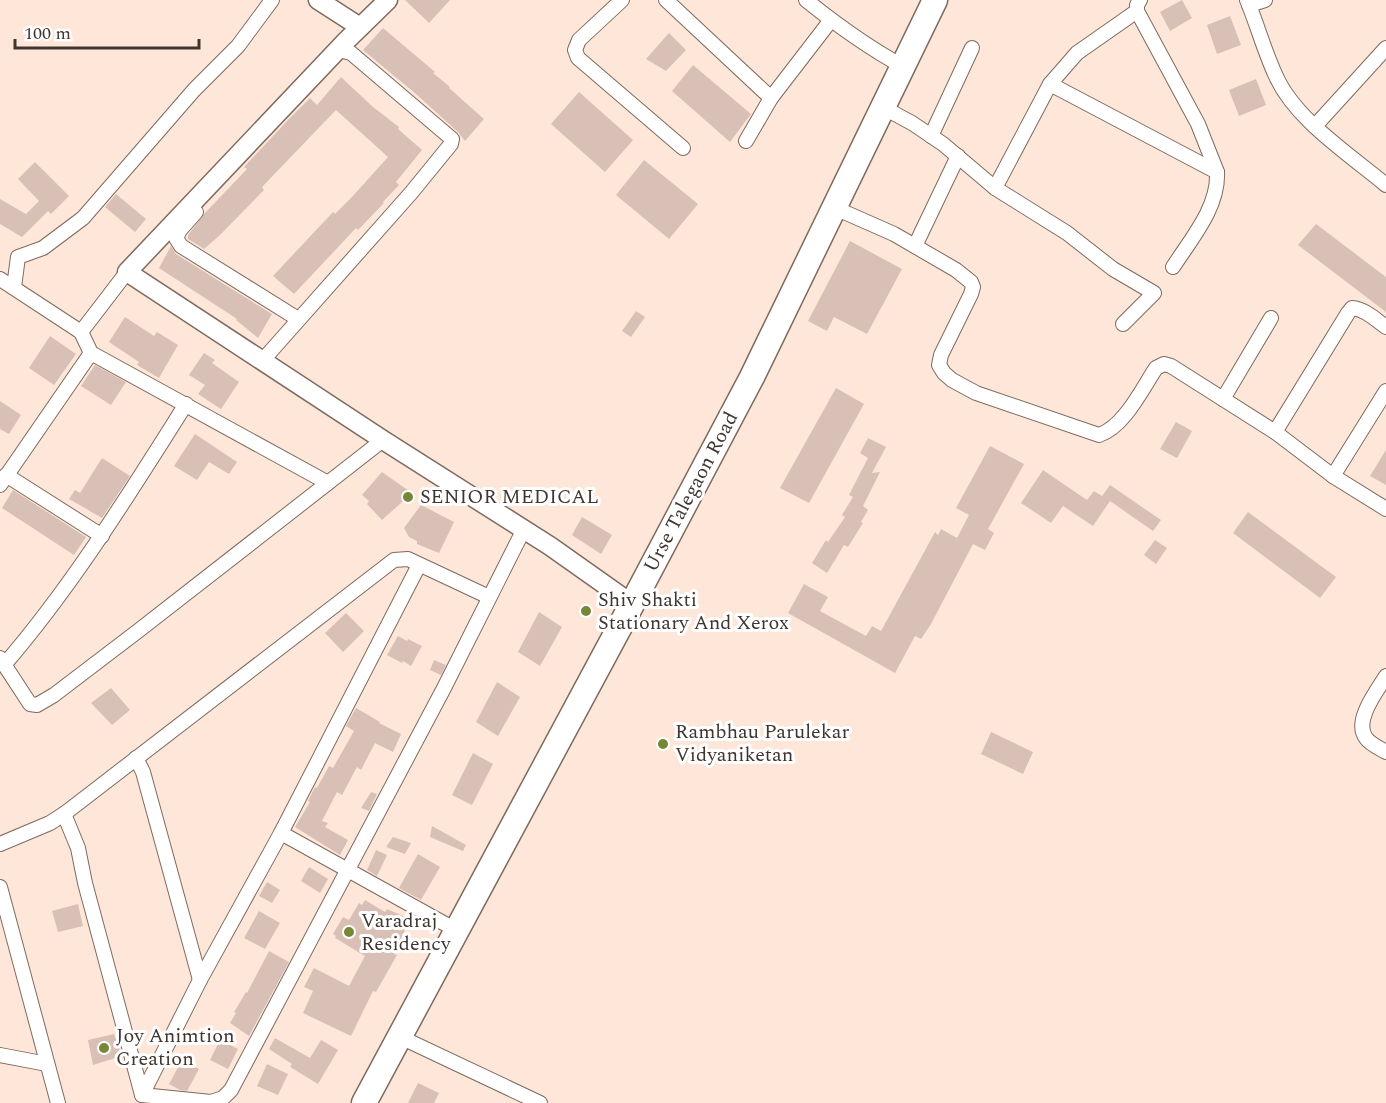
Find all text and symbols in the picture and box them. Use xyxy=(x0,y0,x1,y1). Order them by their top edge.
scale bar xyxy=(15,12,200,50)
text: 100 m xyxy=(24,20,71,47)
street label: Urse Talegaon Road xyxy=(636,406,746,578)
place label: SENIOR MEDICAL xyxy=(420,482,599,512)
marker: SENIOR MEDICAL xyxy=(401,490,415,504)
place label: Shiv Shakti Stationary And Xerox xyxy=(598,585,789,638)
marker: Shiv Shakti Stationary And Xerox xyxy=(579,604,593,618)
place label: Rambhau Parulekar Vidyaniketan xyxy=(675,717,849,770)
marker: Rambhau Parulekar Vidyaniketan xyxy=(656,737,670,751)
place label: Varadraj Residency xyxy=(361,906,452,959)
marker: Varadraj Residency xyxy=(342,925,356,939)
place label: Joy Animtion Creation xyxy=(116,1021,235,1074)
marker: Joy Animtion Creation xyxy=(97,1041,111,1055)

